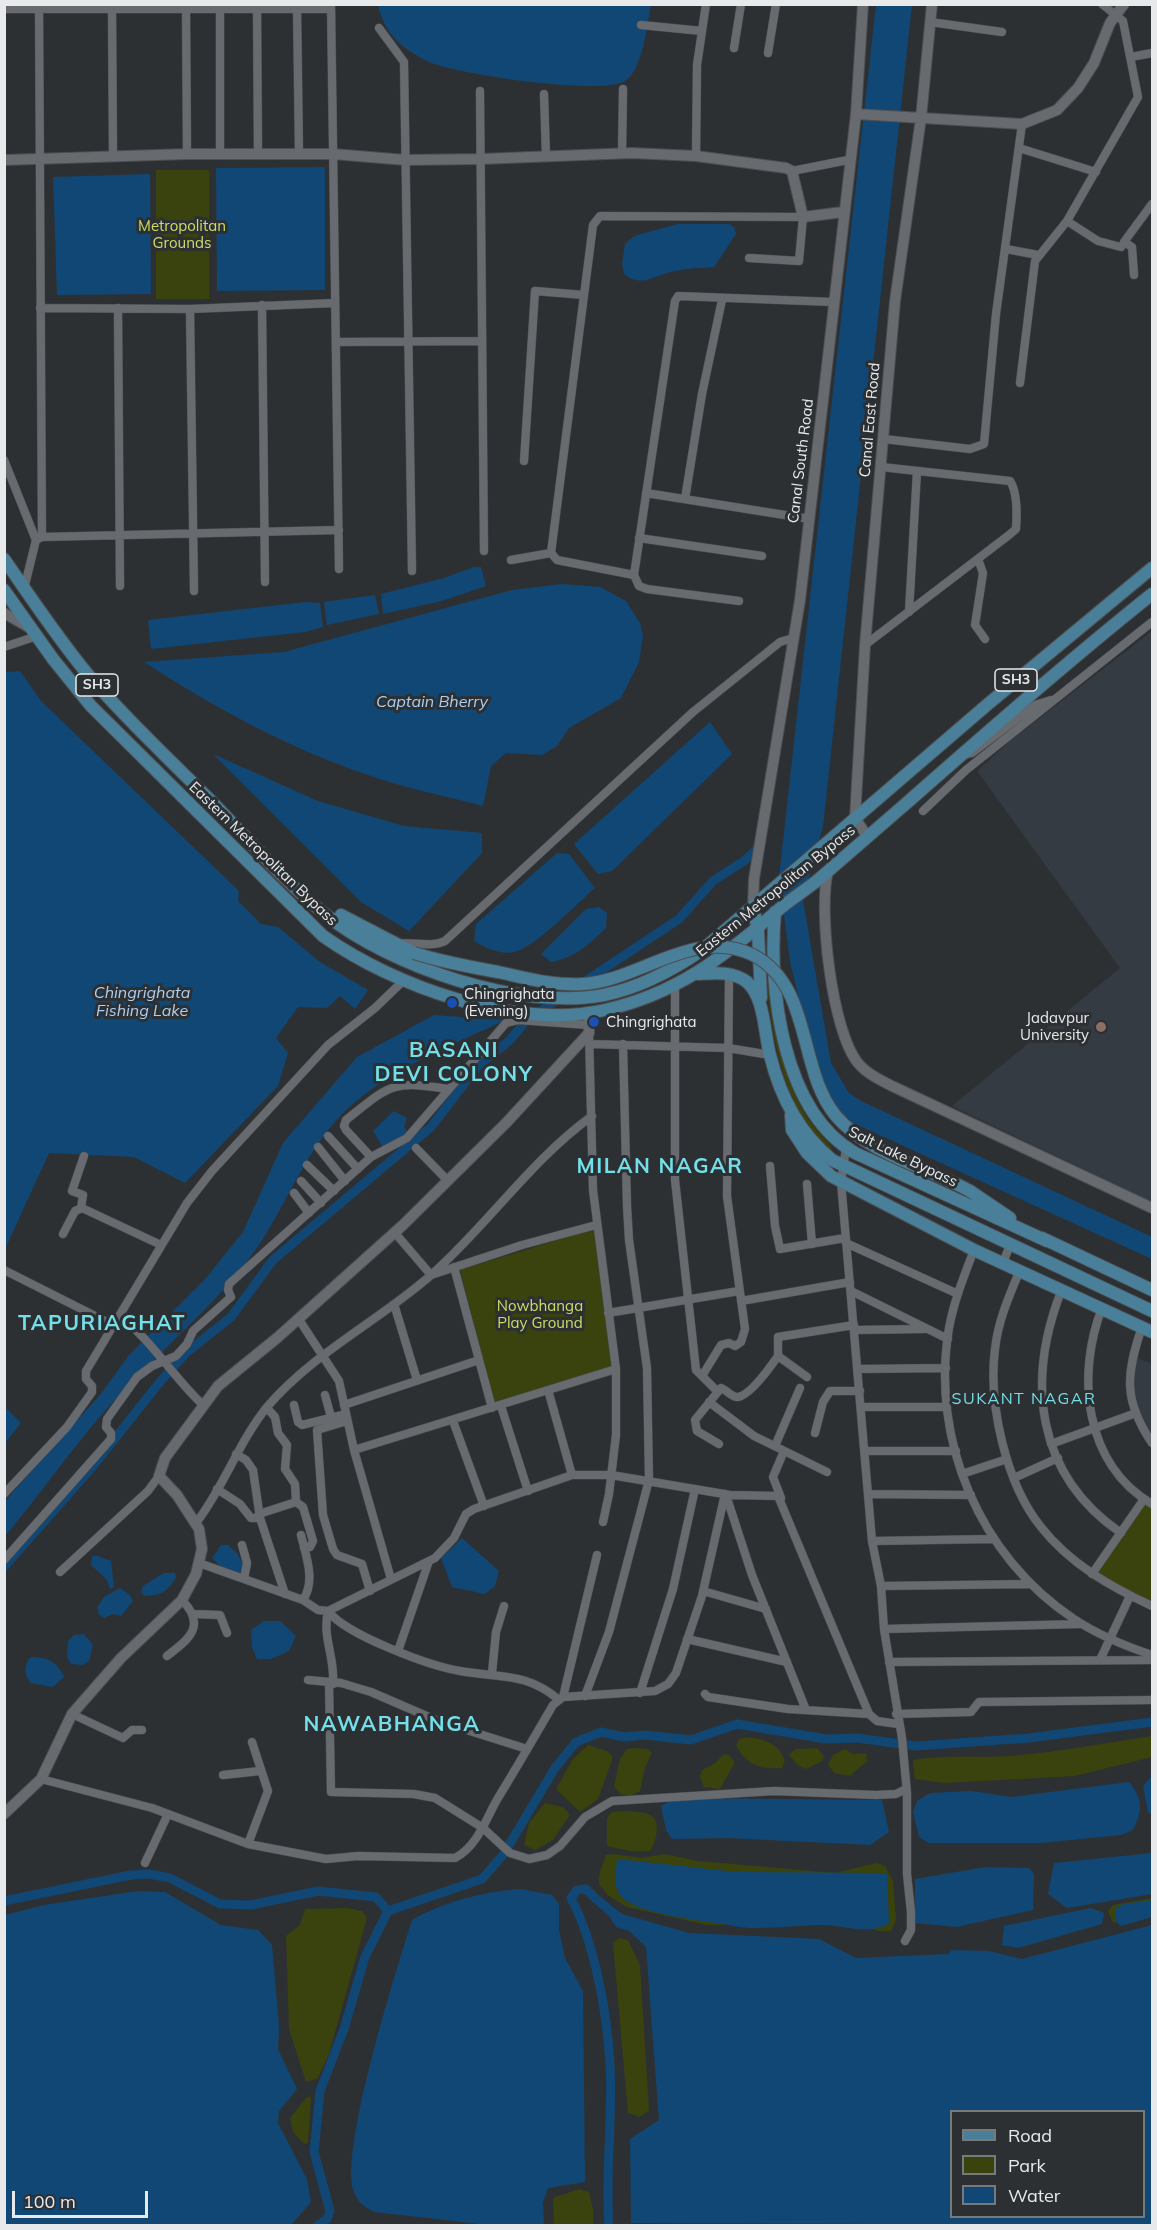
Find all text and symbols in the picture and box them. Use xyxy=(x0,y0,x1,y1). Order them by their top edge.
park label: Metropolitan Grounds xyxy=(138,217,226,252)
street label: Canal East Road xyxy=(856,362,884,478)
street label: Canal South Road xyxy=(784,398,818,524)
road number: SH3 xyxy=(995,669,1037,691)
road number: SH3 xyxy=(76,674,118,696)
water label: Captain Bherry xyxy=(376,692,488,712)
street label: Eastern Metropolitan Bypass xyxy=(185,778,341,930)
street label: Eastern Metropolitan Bypass xyxy=(693,821,859,961)
water label: Chingrighata Fishing Lake xyxy=(94,983,190,1021)
place label: Chingrighata (Evening) xyxy=(464,985,555,1020)
marker: Chingrighata (Evening) xyxy=(445,996,459,1010)
place label: Jadavpur University xyxy=(1020,1009,1089,1044)
place label: Chingrighata xyxy=(606,1013,697,1031)
marker: Chingrighata xyxy=(587,1015,601,1029)
marker: Jadavpur University xyxy=(1094,1020,1108,1034)
district label: BASANI DEVI COLONY xyxy=(375,1038,533,1088)
street label: Salt Lake Bypass xyxy=(846,1123,960,1191)
district label: MILAN NAGAR xyxy=(577,1154,743,1180)
park label: Nowbhanga Play Ground xyxy=(497,1297,583,1332)
district label: TAPURIAGHAT xyxy=(18,1311,186,1337)
district label: SUKANT NAGAR xyxy=(952,1389,1096,1409)
district label: NAWABHANGA xyxy=(303,1712,481,1738)
legend xyxy=(950,2110,1145,2218)
text: Road xyxy=(1008,2124,1052,2147)
text: Park xyxy=(1008,2154,1046,2177)
scale bar xyxy=(15,2179,152,2217)
text: Water xyxy=(1008,2184,1060,2207)
text: 100 m xyxy=(23,2190,76,2213)

